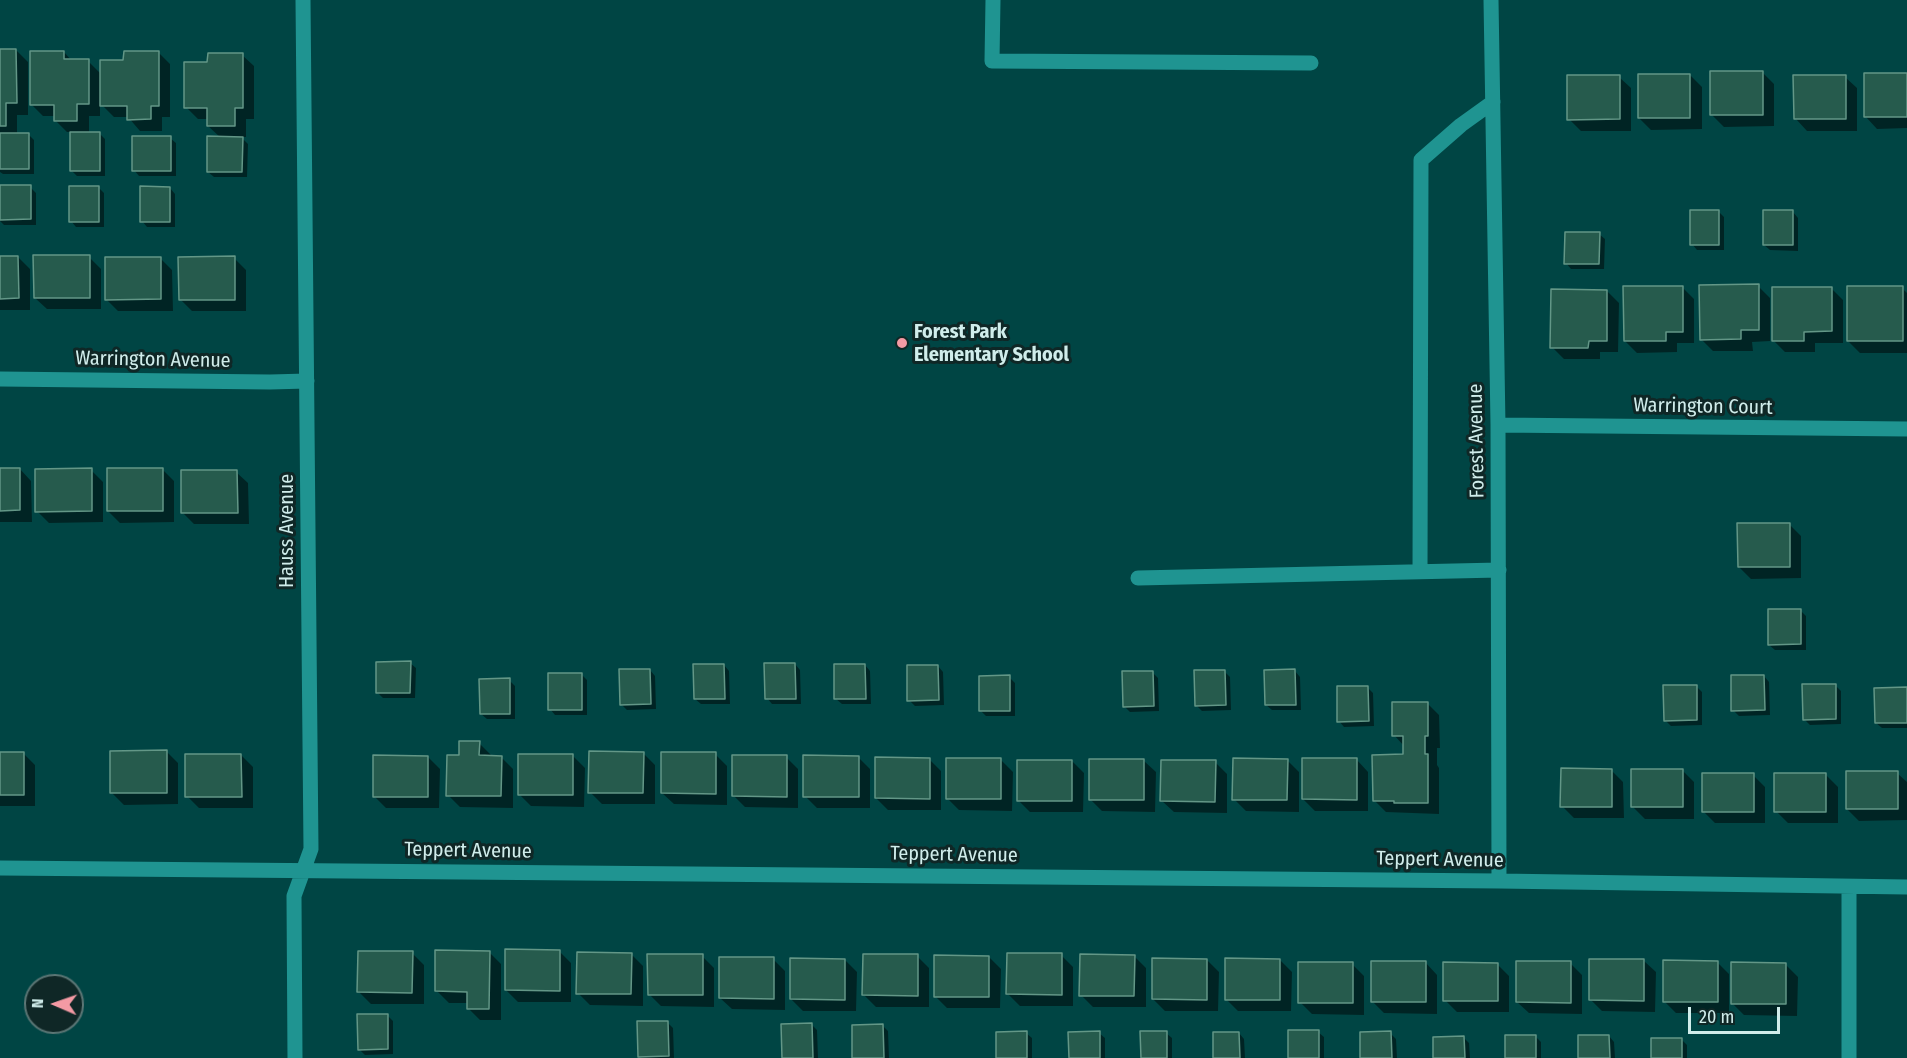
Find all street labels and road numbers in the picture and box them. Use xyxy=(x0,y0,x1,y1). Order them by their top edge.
street label: Warrington Avenue xyxy=(75,347,231,373)
street label: Forest Avenue xyxy=(1464,383,1490,499)
street label: Warrington Court xyxy=(1633,394,1773,420)
street label: Hauss Avenue xyxy=(275,474,299,588)
street label: Teppert Avenue xyxy=(404,838,532,864)
street label: Teppert Avenue xyxy=(890,842,1018,868)
street label: Teppert Avenue xyxy=(1376,847,1504,873)

